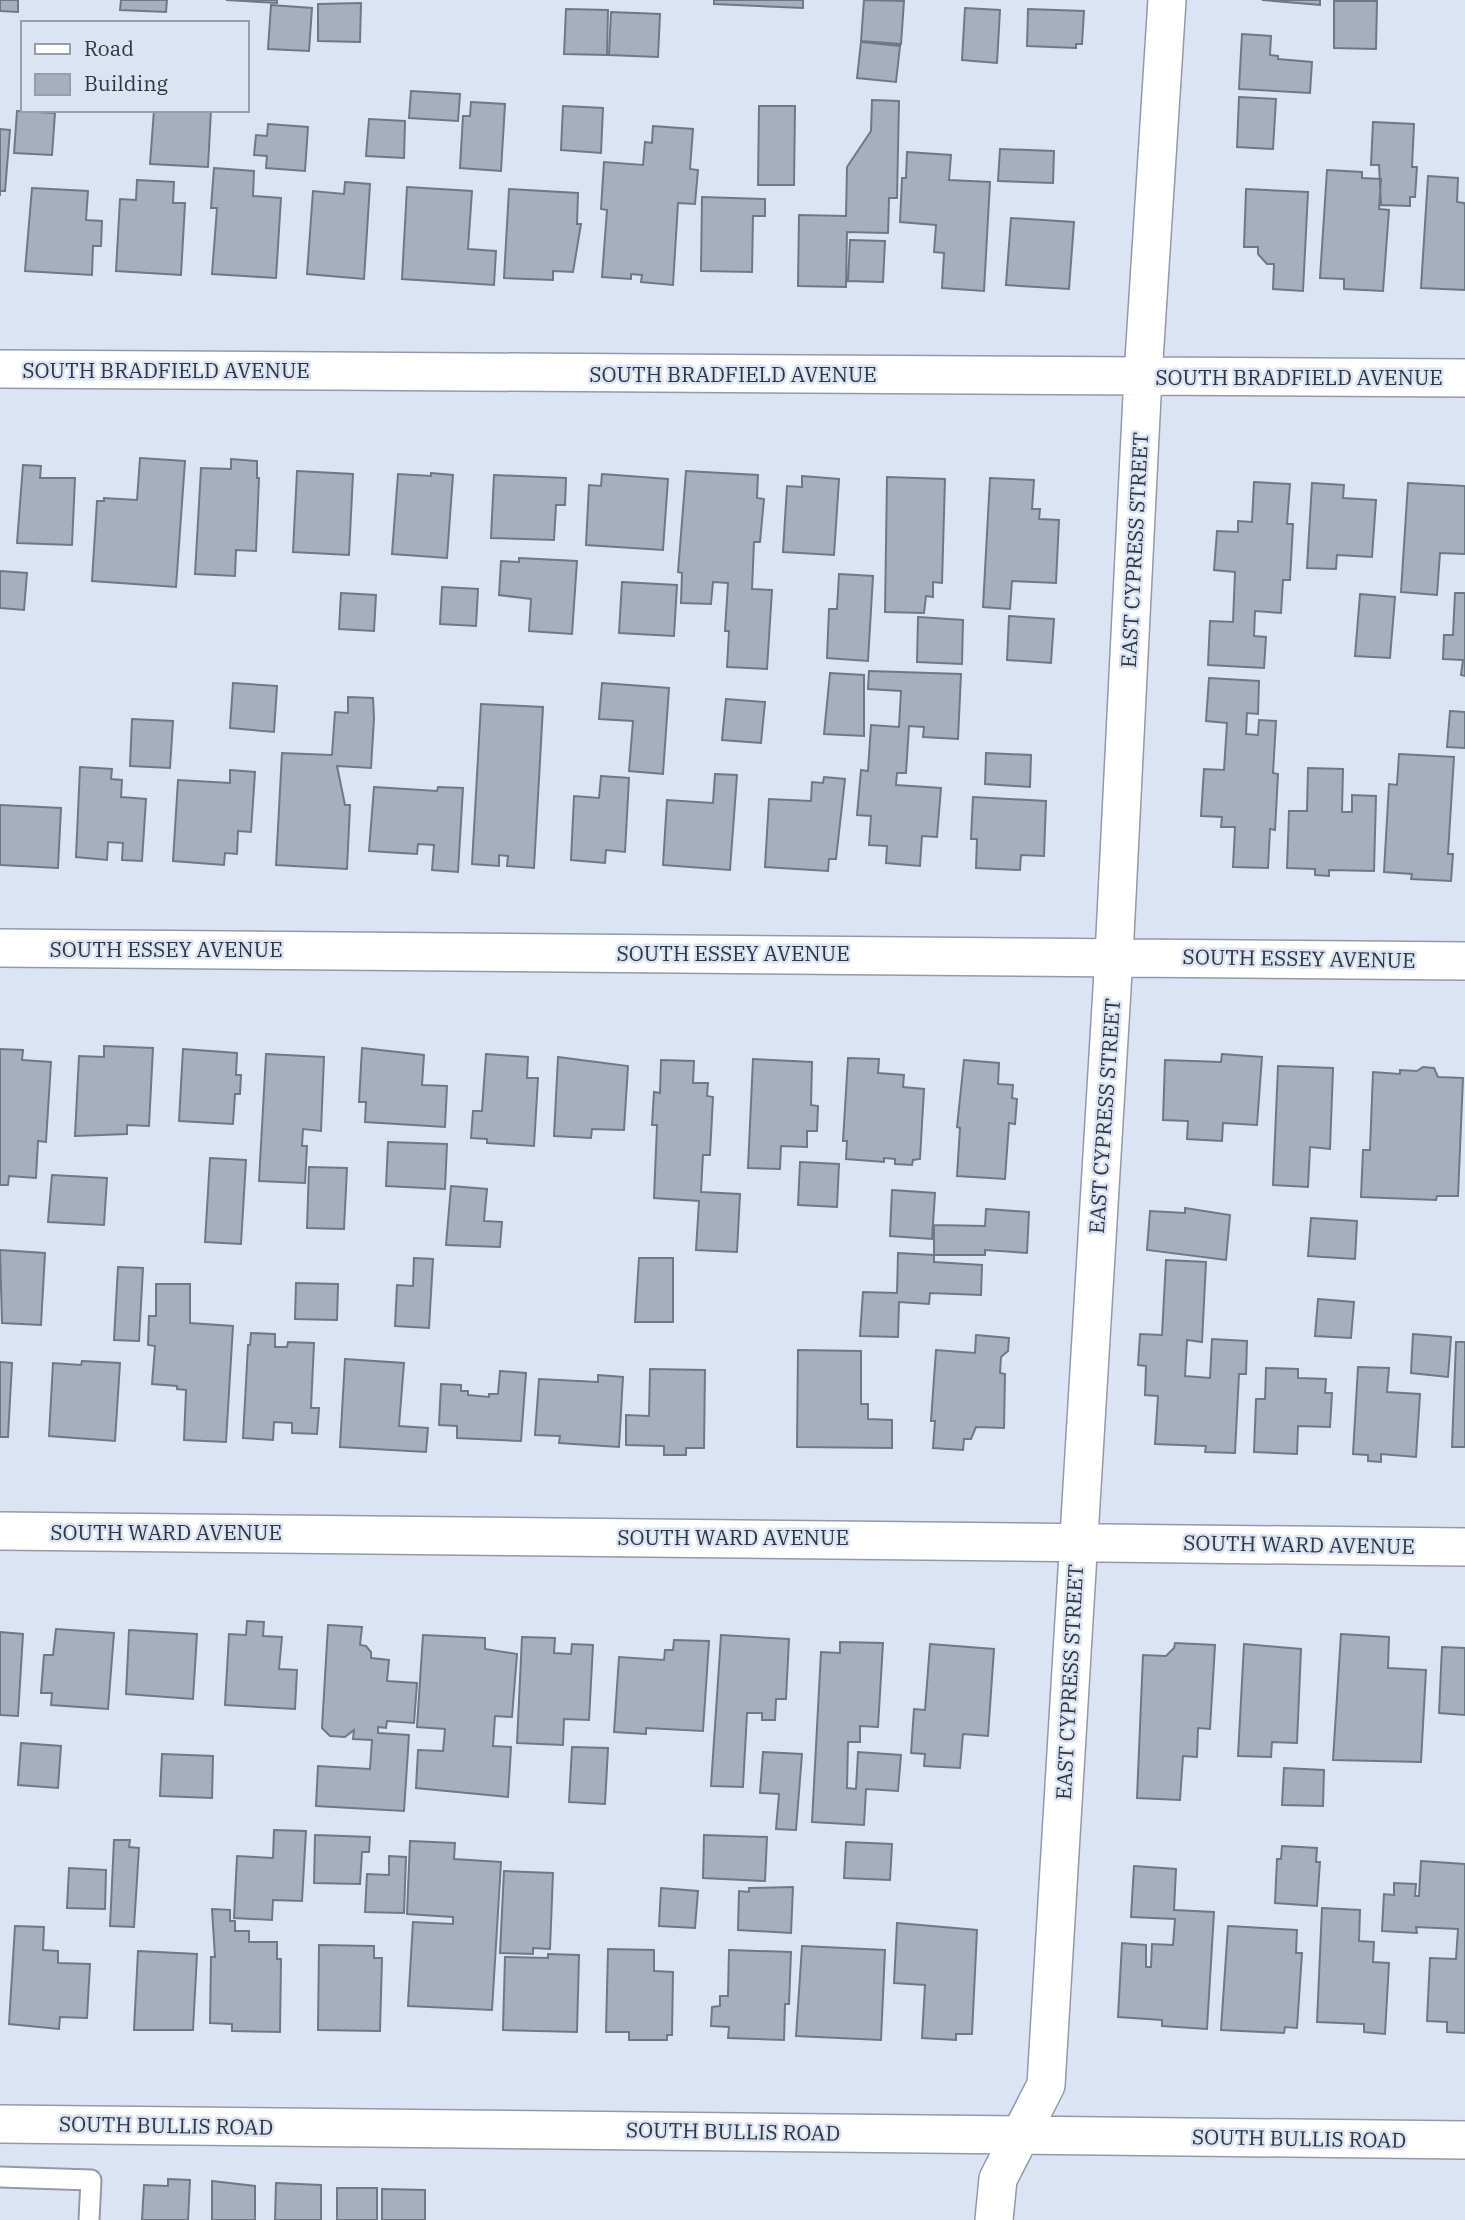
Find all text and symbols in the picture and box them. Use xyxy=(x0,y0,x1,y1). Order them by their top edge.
legend xyxy=(21,21,248,112)
text: Road xyxy=(84,34,134,62)
text: Building xyxy=(84,69,169,97)
street label: SOUTH BRADFIELD AVENUE xyxy=(22,356,310,384)
street label: SOUTH BRADFIELD AVENUE xyxy=(589,360,877,388)
street label: SOUTH BRADFIELD AVENUE xyxy=(1155,363,1443,391)
street label: EAST CYPRESS STREET xyxy=(1114,431,1154,669)
street label: SOUTH ESSEY AVENUE xyxy=(49,935,283,963)
street label: SOUTH ESSEY AVENUE xyxy=(616,939,850,967)
street label: SOUTH ESSEY AVENUE xyxy=(1182,942,1416,974)
street label: EAST CYPRESS STREET xyxy=(1082,997,1126,1235)
street label: SOUTH WARD AVENUE xyxy=(50,1518,282,1546)
street label: SOUTH WARD AVENUE xyxy=(617,1523,849,1551)
street label: SOUTH WARD AVENUE xyxy=(1183,1528,1415,1560)
street label: EAST CYPRESS STREET xyxy=(1049,1563,1089,1801)
street label: SOUTH BULLIS ROAD xyxy=(59,2109,273,2141)
street label: SOUTH BULLIS ROAD xyxy=(626,2115,840,2147)
street label: SOUTH BULLIS ROAD xyxy=(1192,2122,1406,2154)

